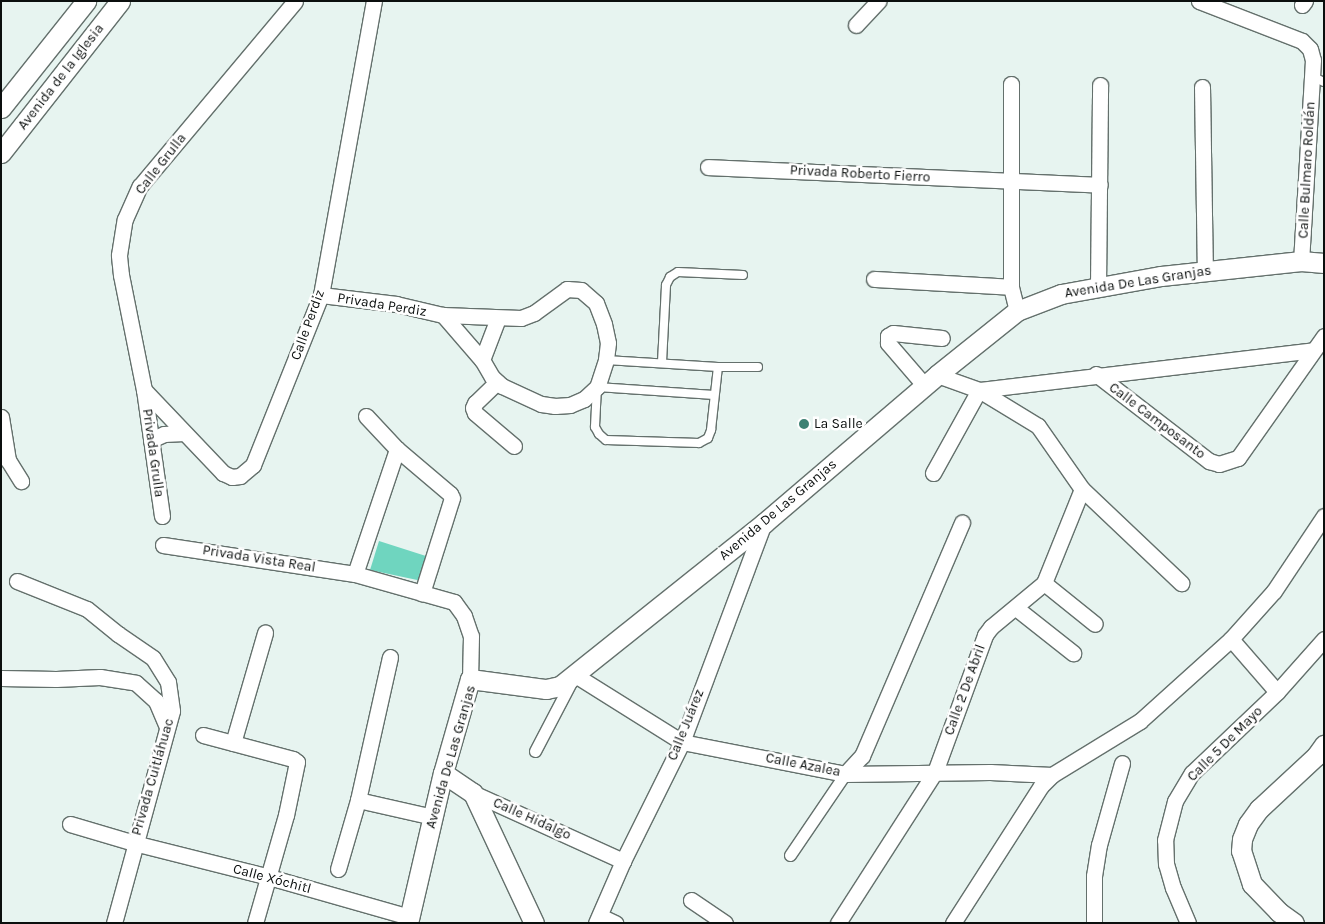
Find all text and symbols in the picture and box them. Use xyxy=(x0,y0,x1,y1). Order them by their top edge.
street label: Avenida de la Iglesia xyxy=(14,21,108,133)
street label: Calle Bulmaro Roldán xyxy=(1295,101,1319,239)
street label: Calle Grulla xyxy=(132,130,190,198)
street label: Privada Roberto Fierro xyxy=(789,162,931,186)
street label: Avenida De Las Granjas xyxy=(1063,262,1213,302)
street label: Calle Perdiz xyxy=(287,287,329,363)
street label: Privada Perdiz xyxy=(336,290,428,320)
street label: Calle Camposanto xyxy=(1106,379,1208,463)
street label: Privada Grulla xyxy=(138,408,168,498)
place label: La Salle xyxy=(814,416,863,432)
marker: La Salle xyxy=(798,418,810,430)
street label: Avenida De Las Granjas xyxy=(716,456,840,564)
street label: Privada Vista Real xyxy=(201,542,317,576)
street label: Calle 2 De Abril xyxy=(941,642,989,738)
street label: Avenida De Las Granjas xyxy=(422,683,480,831)
street label: Calle Juárez xyxy=(664,687,708,763)
street label: Calle 5 De Mayo xyxy=(1184,703,1266,785)
street label: Privada Cuitláhuac xyxy=(128,717,178,837)
street label: Calle Azalea xyxy=(764,750,842,780)
street label: Calle Hidalgo xyxy=(490,794,574,844)
street label: Calle Xóchitl xyxy=(231,860,313,898)

